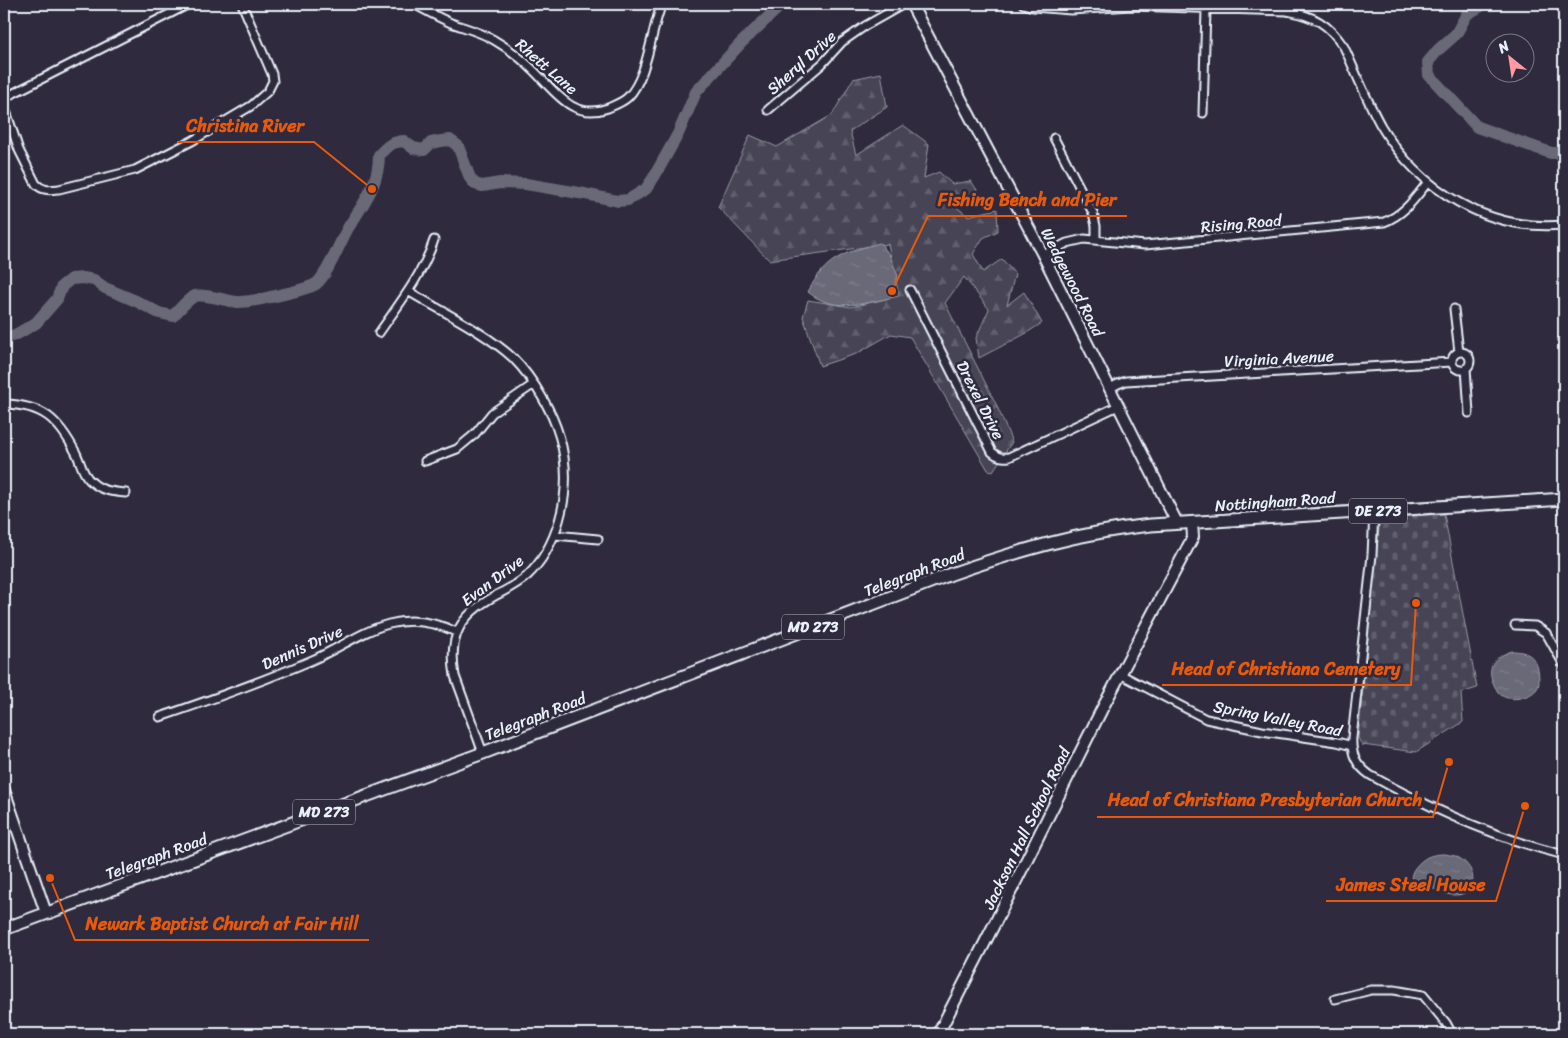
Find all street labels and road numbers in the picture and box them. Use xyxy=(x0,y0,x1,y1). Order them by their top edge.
street label: Sheryl Drive xyxy=(760,23,843,102)
street label: Rhett Lane xyxy=(509,31,585,102)
street label: Rising Road xyxy=(1199,205,1284,241)
street label: Wedgewood Road xyxy=(1033,222,1113,343)
street label: Virginia Avenue xyxy=(1223,341,1335,376)
street label: Drexel Drive xyxy=(948,355,1013,445)
street label: Nottingham Road xyxy=(1214,483,1338,520)
road number: DE 273 xyxy=(1349,498,1407,524)
street label: Telegraph Road xyxy=(859,539,971,605)
street label: Evan Drive xyxy=(454,547,530,614)
road number: MD 273 xyxy=(782,614,844,640)
street label: Dennis Drive xyxy=(257,617,348,678)
street label: Telegraph Road xyxy=(480,683,592,749)
street label: Spring Valley Road xyxy=(1211,692,1346,745)
street label: Jackson Hall School Road xyxy=(974,741,1079,915)
road number: MD 273 xyxy=(293,800,355,824)
street label: Telegraph Road xyxy=(101,824,213,888)

